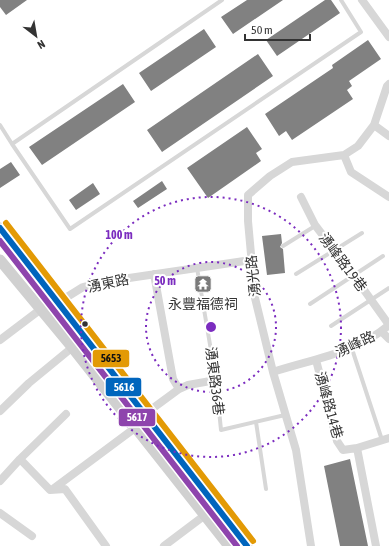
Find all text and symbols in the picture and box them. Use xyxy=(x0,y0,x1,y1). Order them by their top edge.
north arrow xyxy=(16,16,56,56)
scale bar xyxy=(245,16,310,42)
text: 50 m xyxy=(251,23,273,37)
text: N xyxy=(35,38,47,51)
text: 100 m xyxy=(105,228,133,242)
street label: 湧峰路19巷 xyxy=(316,230,370,294)
street label: 湧光路 xyxy=(243,254,263,298)
street label: 湧東路 xyxy=(86,271,130,295)
text: 50 m xyxy=(154,274,176,288)
temple icon: 永豐福德祠 xyxy=(193,274,213,294)
place label: 永豐福德祠 xyxy=(168,296,238,312)
unlabelled marker xyxy=(80,319,90,329)
centre of rings xyxy=(204,320,218,334)
street label: 湧峰路 xyxy=(333,328,377,360)
street label: 湧東路36巷 xyxy=(203,346,227,416)
line badge: 5653 xyxy=(92,349,130,368)
text: 5653 xyxy=(101,352,121,364)
street label: 湧峰路14巷 xyxy=(312,370,346,440)
line badge: 5616 xyxy=(105,377,142,397)
text: 5616 xyxy=(114,381,134,393)
line badge: 5617 xyxy=(118,408,156,427)
text: 5617 xyxy=(127,411,147,423)

